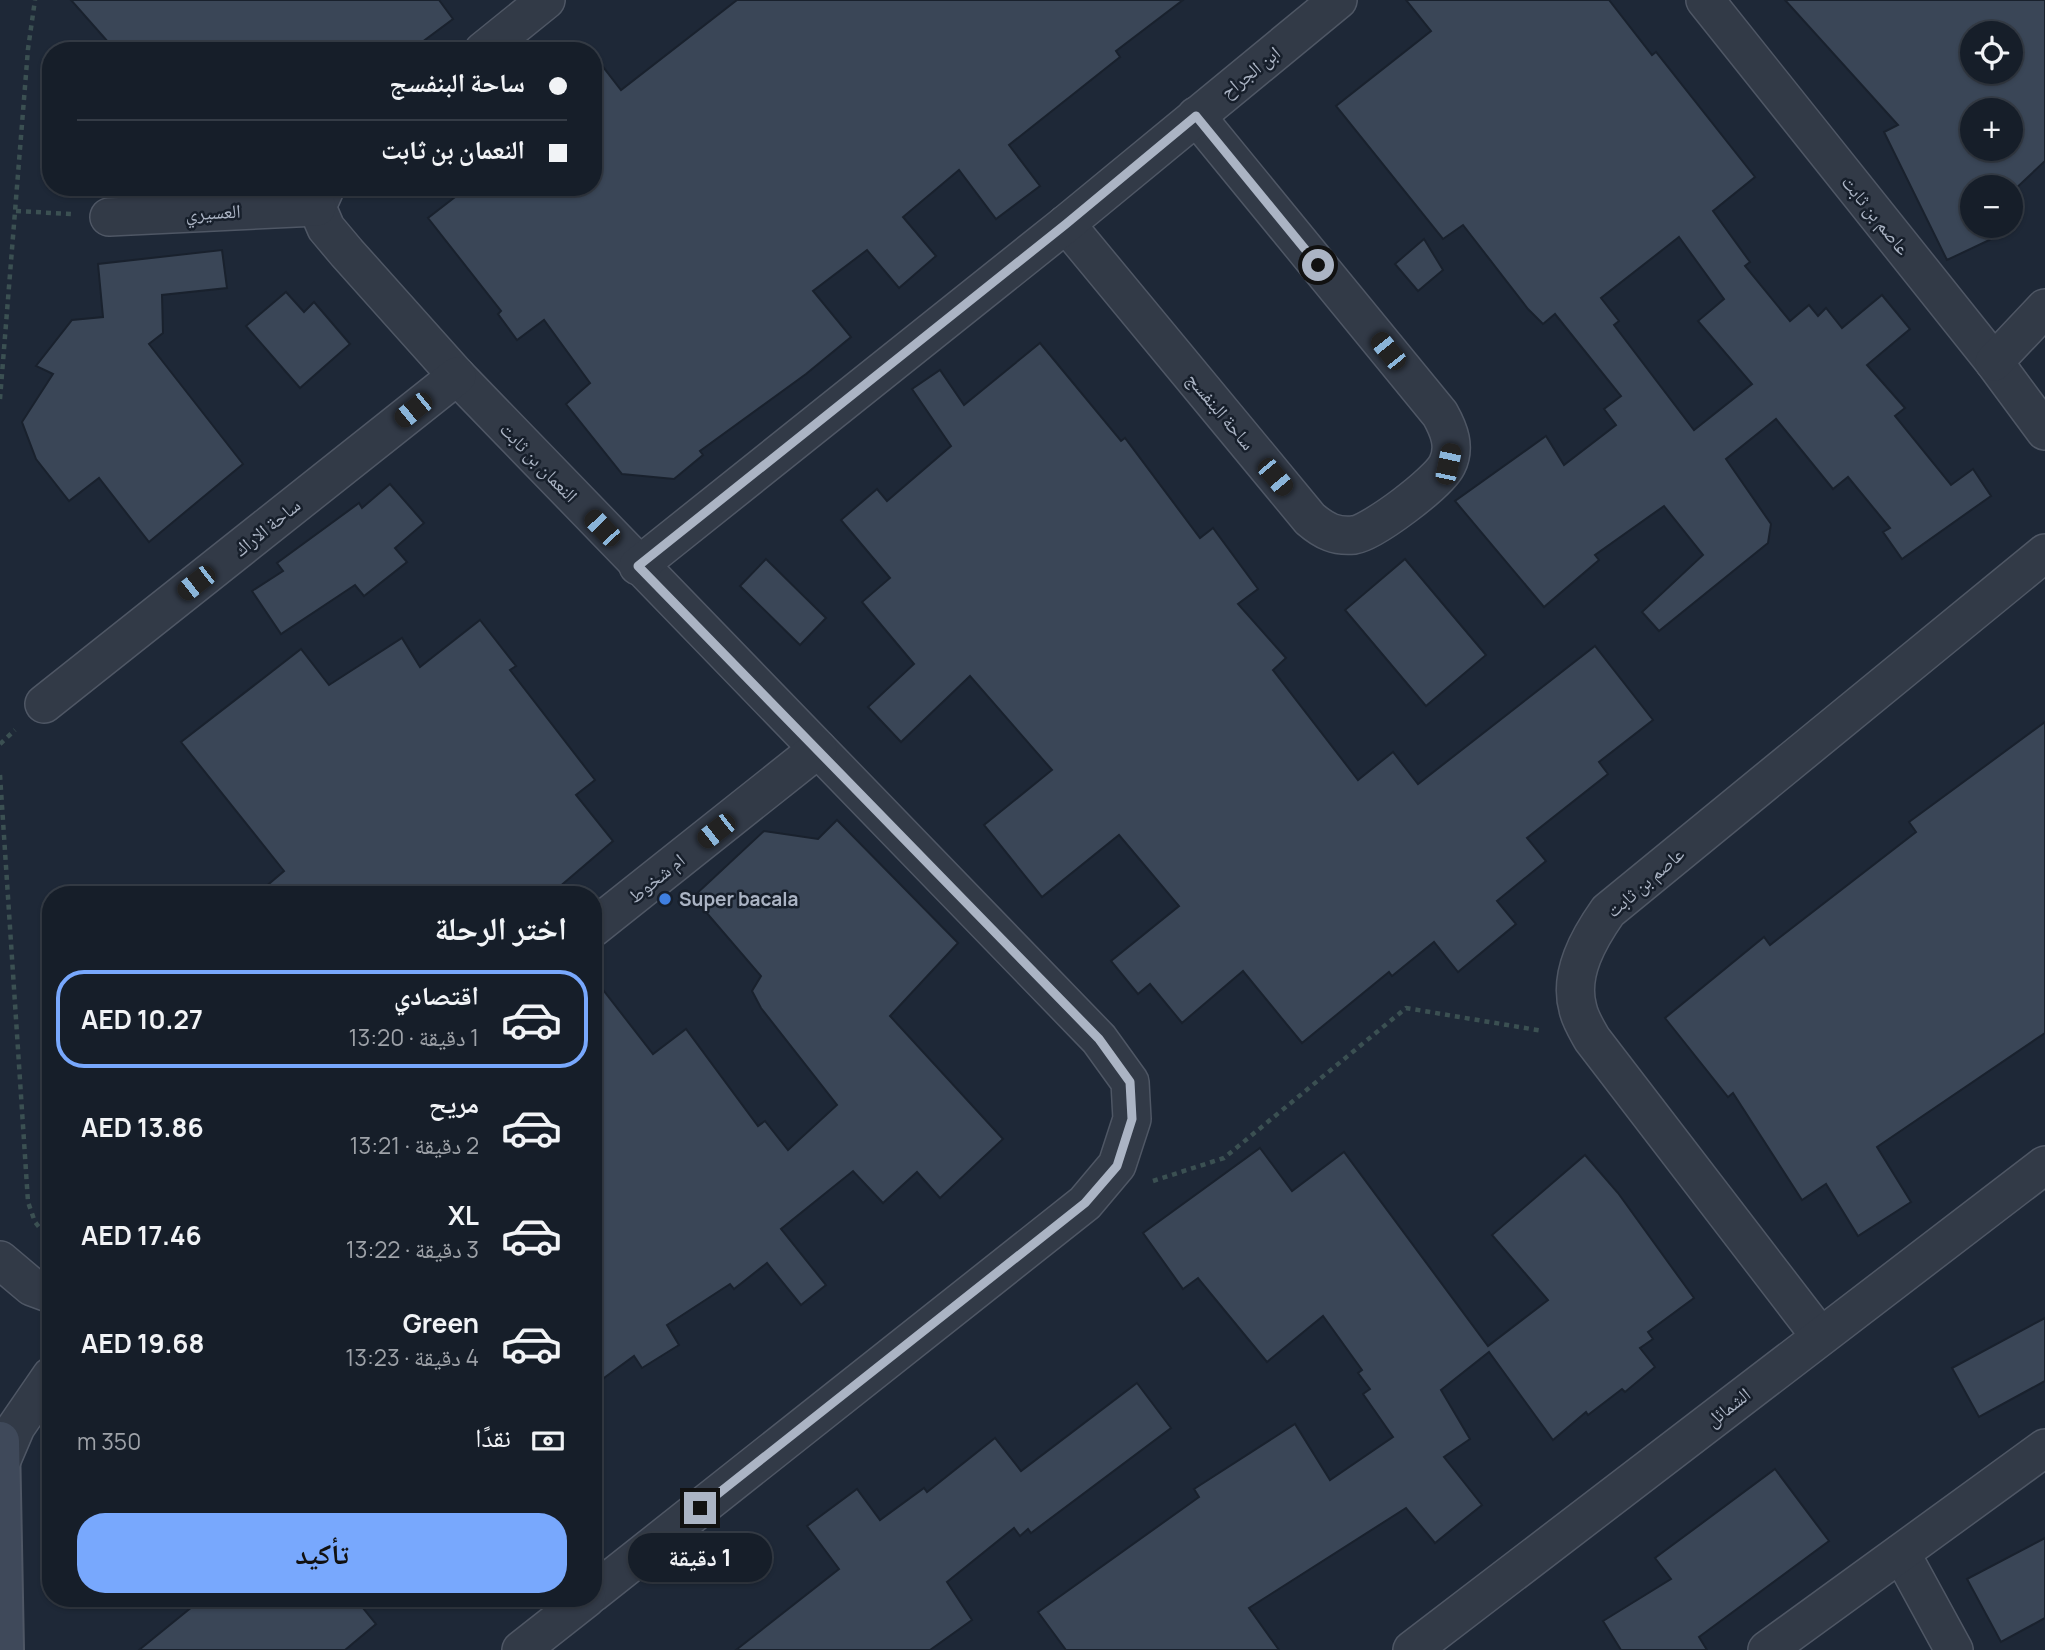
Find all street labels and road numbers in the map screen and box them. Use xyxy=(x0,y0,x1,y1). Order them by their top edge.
street label: ابن الجراح xyxy=(1215,40,1285,104)
street label: عاصم بن ثابت xyxy=(1836,170,1916,261)
street label: العسيري xyxy=(185,198,241,229)
street label: ساحة البنفسج xyxy=(1181,367,1261,455)
street label: النعمان بن ثابت xyxy=(494,416,584,508)
street label: ساحة الاراك xyxy=(228,492,306,562)
street label: عاصم بن ثابت xyxy=(1600,841,1690,923)
street label: ام شخوط xyxy=(622,847,691,910)
street label: الشمائل xyxy=(1700,1381,1756,1433)

